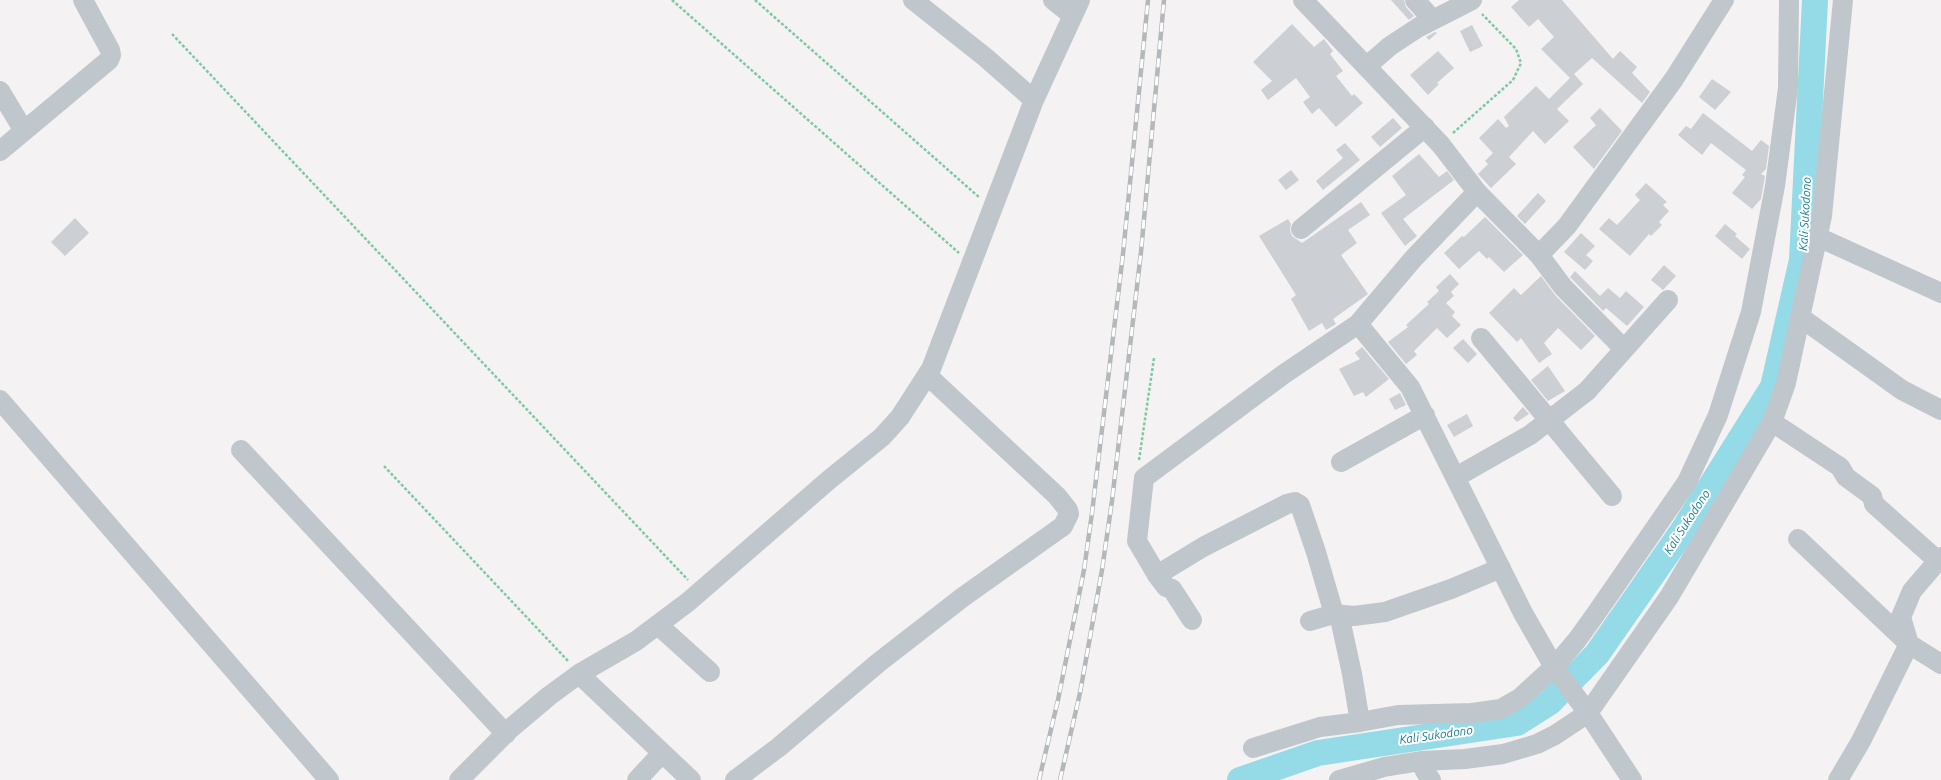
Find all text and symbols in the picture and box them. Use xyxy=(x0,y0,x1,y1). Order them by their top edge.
water label: Kali Sukodono xyxy=(1796,177,1814,251)
water label: Kali Sukodono xyxy=(1661,487,1713,557)
water label: Kali Sukodono xyxy=(1398,723,1474,747)

